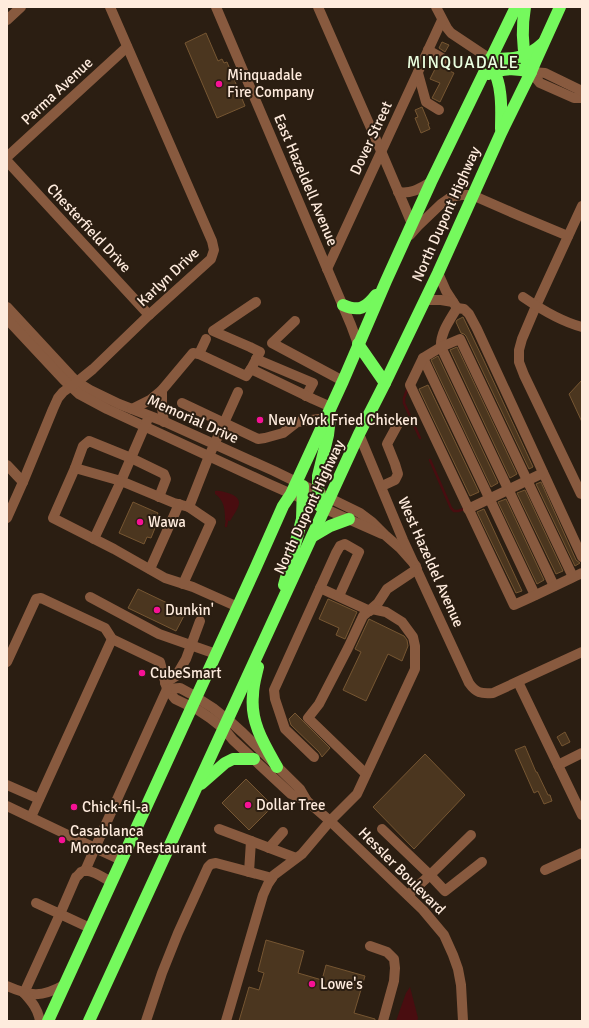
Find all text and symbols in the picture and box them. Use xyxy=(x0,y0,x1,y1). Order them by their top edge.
district label: MINQUADALE xyxy=(407,52,519,73)
street label: Parma Avenue xyxy=(18,53,96,129)
place label: Minquadale Fire Company xyxy=(227,66,314,101)
marker: Minquadale Fire Company xyxy=(214,79,224,89)
street label: Dover Street xyxy=(346,98,396,178)
street label: East Hazeldell Avenue xyxy=(270,111,342,249)
street label: North Dupont Highway xyxy=(408,144,484,284)
street label: Chesterfield Drive xyxy=(43,180,135,276)
street label: Karlyn Drive xyxy=(133,244,203,310)
street label: Memorial Drive xyxy=(145,391,241,447)
place label: New York Fried Chicken xyxy=(268,411,418,429)
marker: New York Fried Chicken xyxy=(255,415,265,425)
street label: North Dupont Highway xyxy=(270,437,348,577)
street label: West Hazeldel Avenue xyxy=(394,494,468,630)
place label: Wawa xyxy=(148,513,186,531)
marker: Wawa xyxy=(135,517,145,527)
place label: Dunkin' xyxy=(165,601,214,619)
marker: Dunkin' xyxy=(152,605,162,615)
place label: CubeSmart xyxy=(150,664,222,682)
marker: CubeSmart xyxy=(137,668,147,678)
place label: Dollar Tree xyxy=(256,796,326,814)
place label: Chick-fil-a xyxy=(82,798,149,816)
marker: Dollar Tree xyxy=(243,800,253,810)
marker: Chick-fil-a xyxy=(69,802,79,812)
place label: Casablanca Moroccan Restaurant xyxy=(70,822,206,857)
street label: Hessler Boulevard xyxy=(355,824,449,918)
marker: Casablanca Moroccan Restaurant xyxy=(57,835,67,845)
place label: Lowe's xyxy=(320,975,363,993)
marker: Lowe's xyxy=(307,979,317,989)

